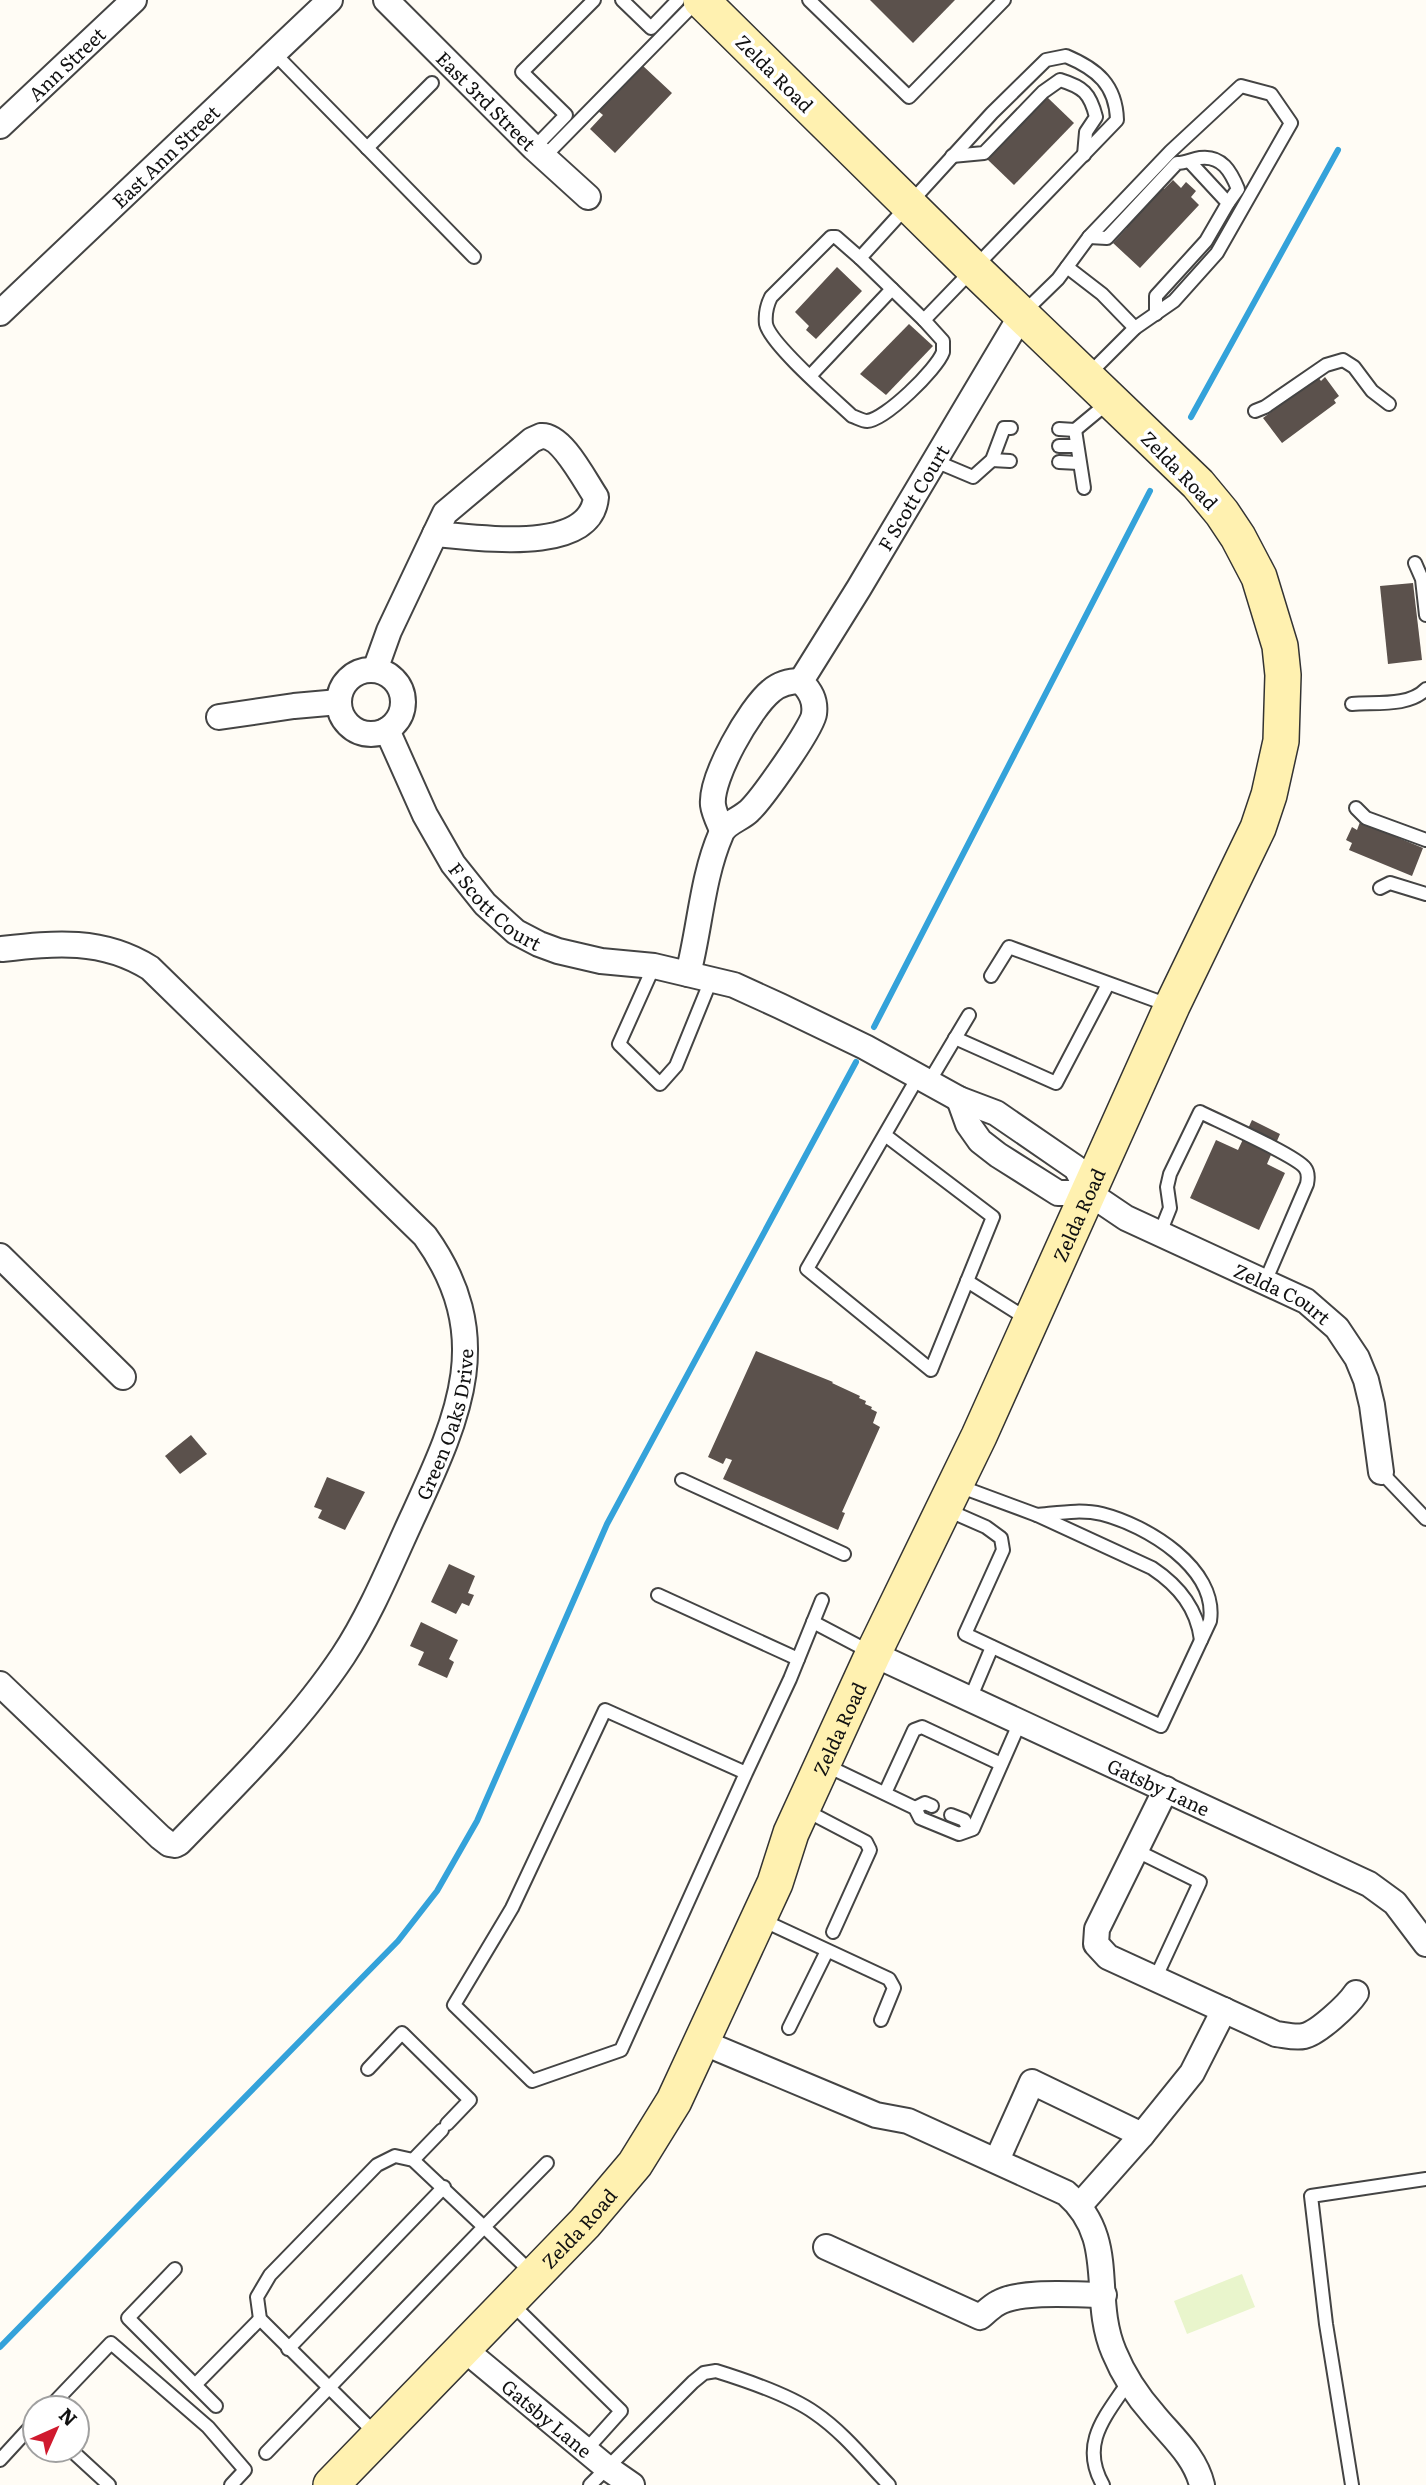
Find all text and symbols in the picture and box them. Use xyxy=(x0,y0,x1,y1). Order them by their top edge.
street label: Ann Street xyxy=(21,20,111,107)
street label: Zelda Road xyxy=(730,28,821,119)
street label: East 3rd Street xyxy=(430,44,543,157)
street label: East Ann Street xyxy=(105,98,226,214)
street label: Zelda Road xyxy=(1135,424,1225,516)
street label: F Scott Court xyxy=(870,439,956,556)
street label: F Scott Court xyxy=(443,856,547,957)
street label: Zelda Road xyxy=(1045,1163,1112,1266)
street label: Zelda Court xyxy=(1229,1256,1337,1331)
street label: Green Oaks Drive xyxy=(408,1348,479,1504)
street label: Zelda Road xyxy=(805,1677,873,1780)
street label: Gatsby Lane xyxy=(1103,1751,1215,1822)
street label: Zelda Road xyxy=(535,2182,623,2274)
street label: Gatsby Lane xyxy=(496,2372,598,2464)
north arrow xyxy=(21,2394,91,2464)
text: N xyxy=(53,2401,84,2432)

